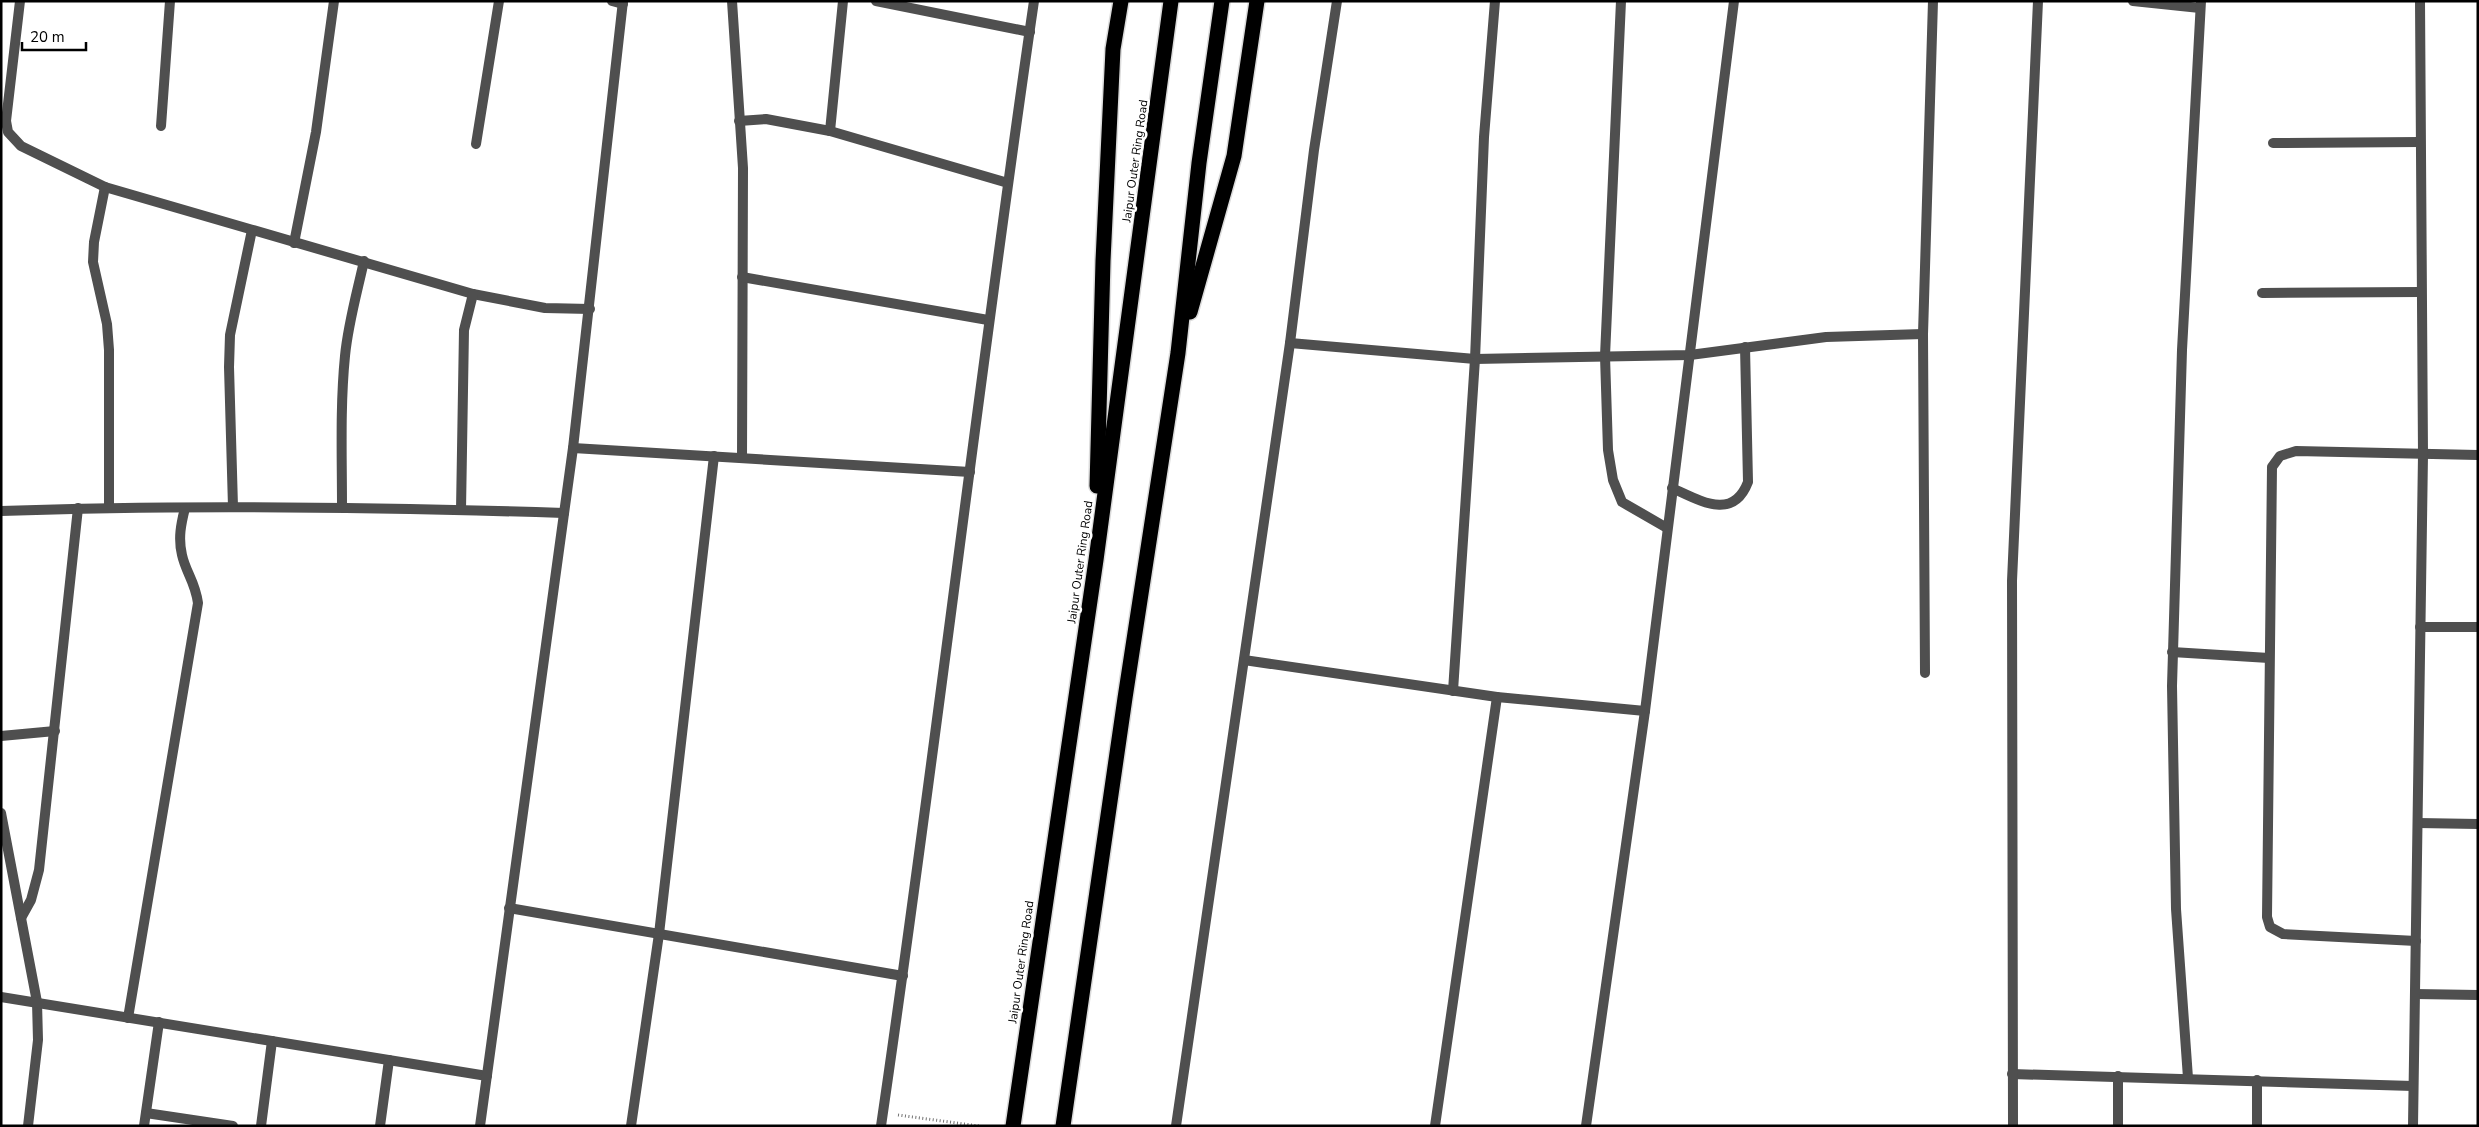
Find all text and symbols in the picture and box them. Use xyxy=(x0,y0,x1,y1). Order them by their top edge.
scale bar xyxy=(22,20,86,52)
text: 20 m xyxy=(30,27,65,47)
street label: Jaipur Outer Ring Road xyxy=(1118,99,1152,224)
street label: Jaipur Outer Ring Road xyxy=(1063,500,1097,625)
street label: Jaipur Outer Ring Road xyxy=(1004,900,1038,1025)

